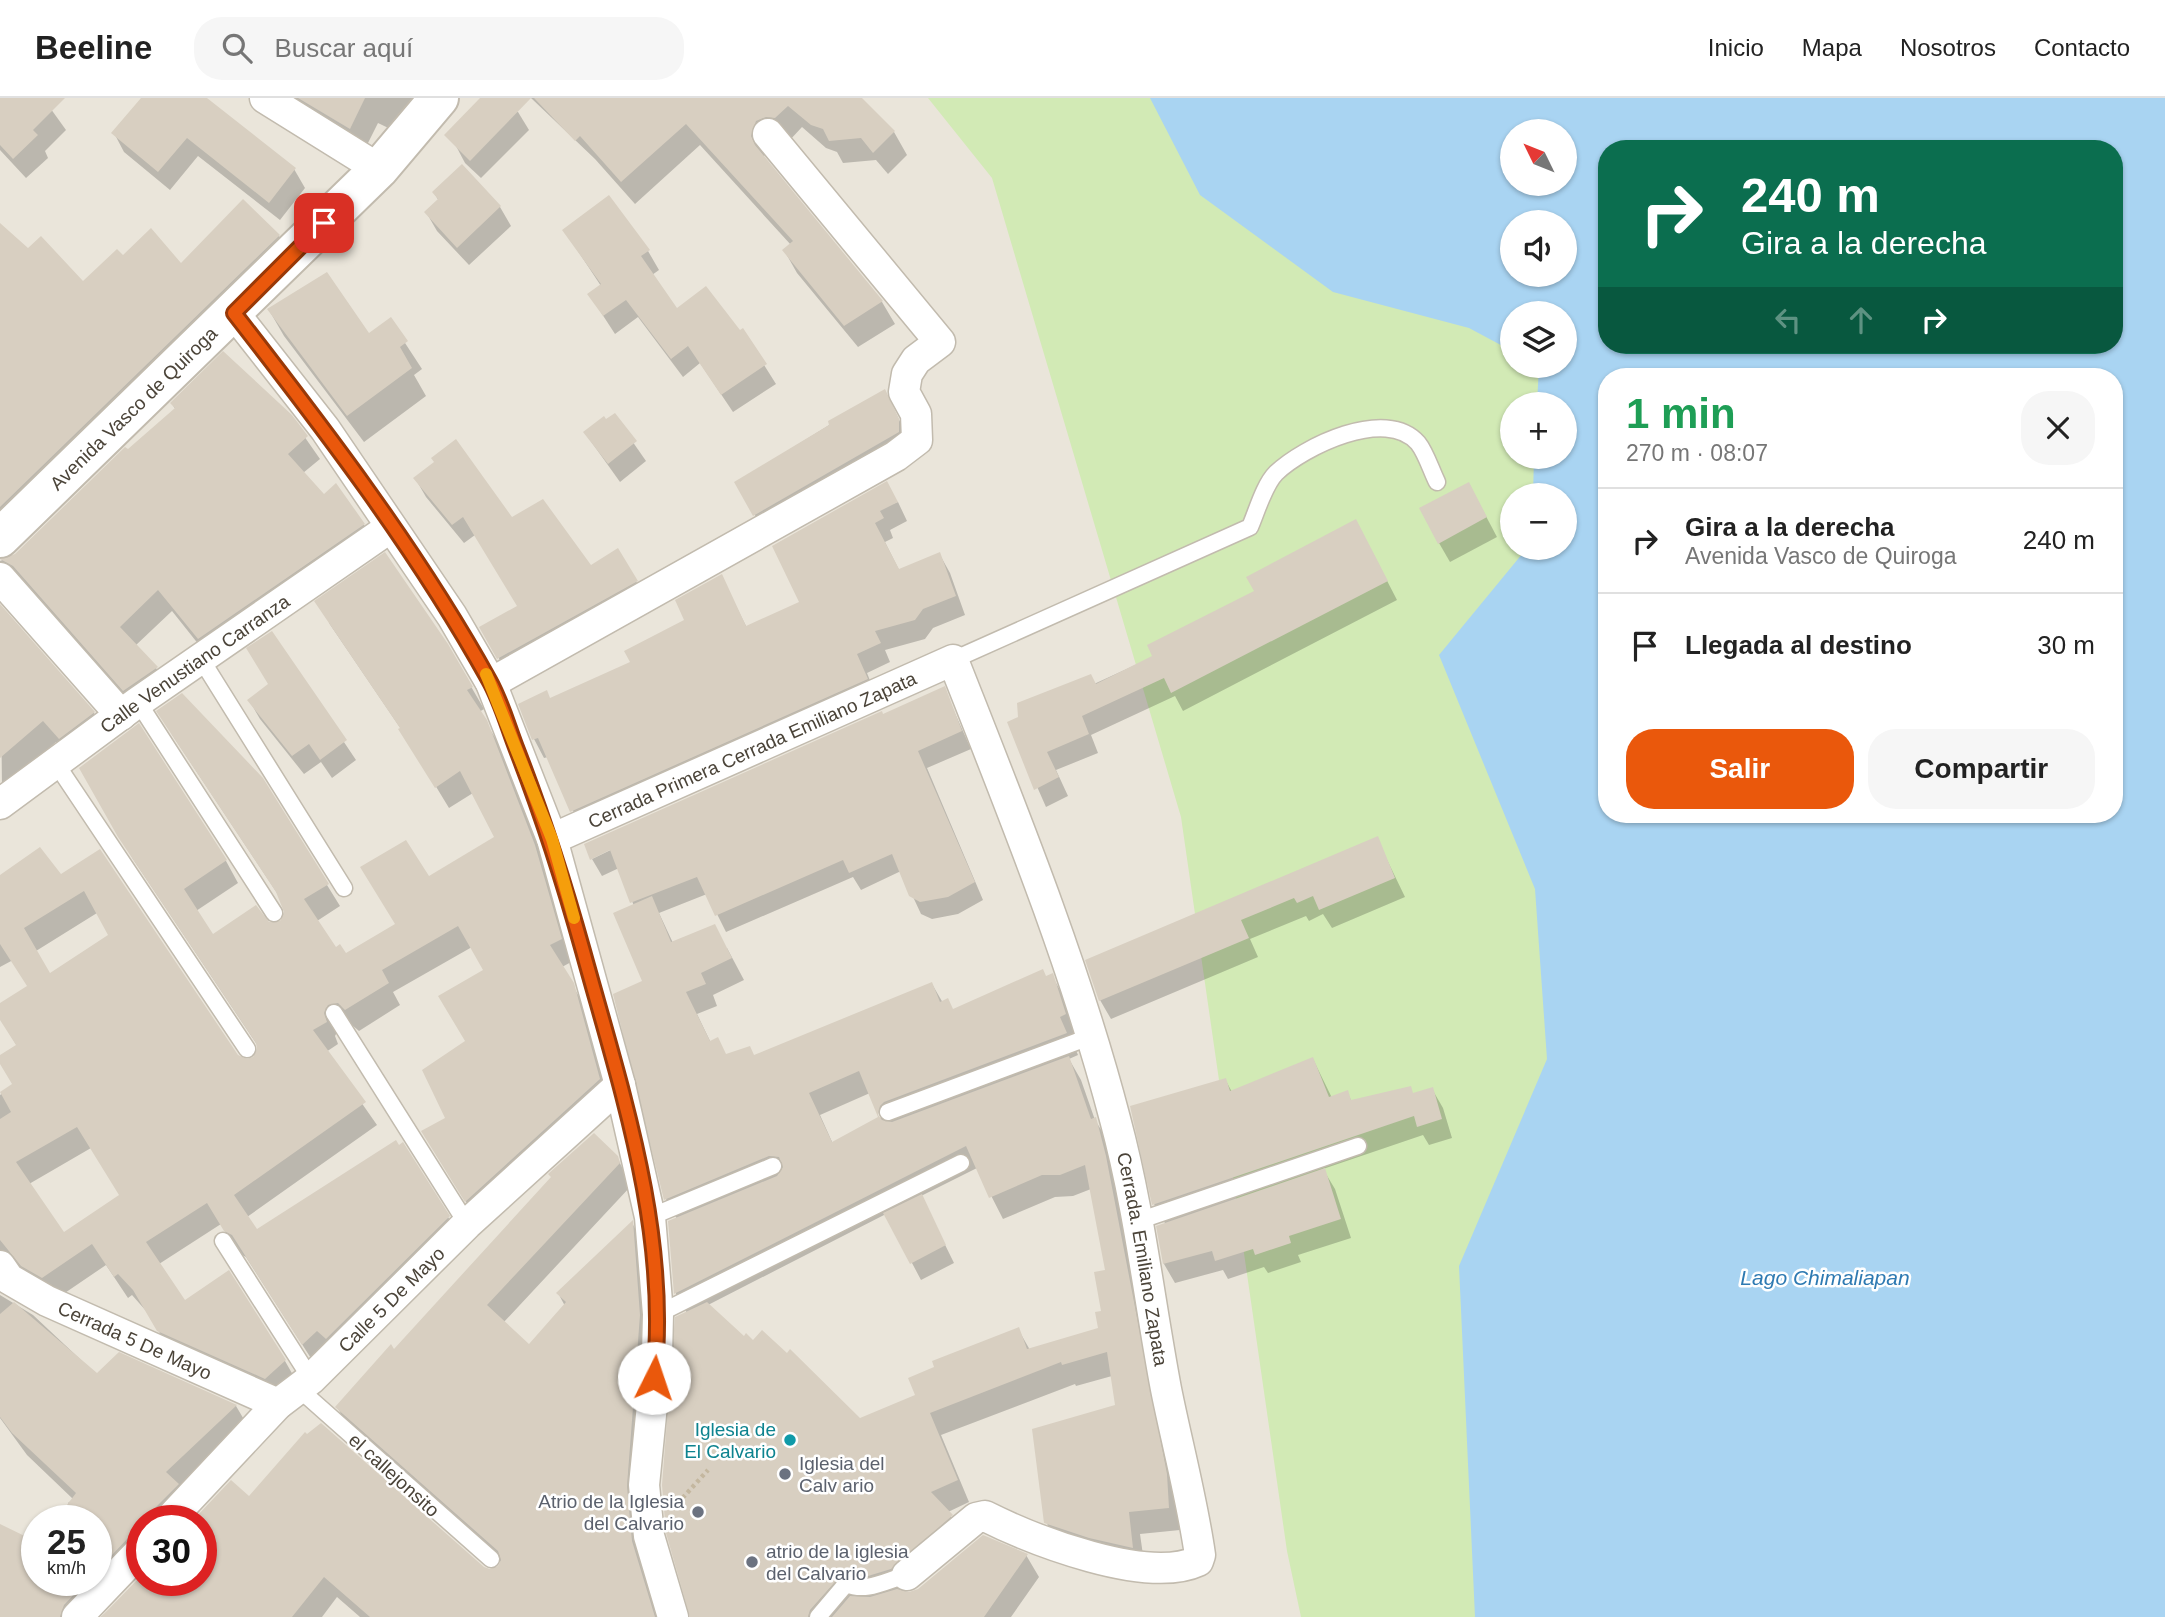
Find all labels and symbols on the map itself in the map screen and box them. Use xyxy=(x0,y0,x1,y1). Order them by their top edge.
north arrow xyxy=(1500,119,1577,196)
pin xyxy=(294,193,354,253)
street label: Avenida Vasco de Quiroga xyxy=(46,322,221,494)
street label: Calle Venustiano Carranza xyxy=(96,590,294,737)
street label: Cerrada Primera Cerrada Emiliano Zapata xyxy=(585,667,920,832)
street label: Cerrada. Emiliano Zapata xyxy=(1113,1150,1172,1368)
street label: Calle 5 De Mayo xyxy=(334,1242,448,1356)
water label: Lago Chimaliapan xyxy=(1740,1266,1910,1289)
street label: Cerrada 5 De Mayo xyxy=(55,1297,215,1384)
position arrow xyxy=(617,1341,691,1415)
place label: Iglesia de El Calvario xyxy=(684,1419,776,1462)
street label: el callejonsito xyxy=(345,1429,443,1521)
marker: Iglesia de El Calvario xyxy=(782,1432,798,1448)
place label: Iglesia del Calv ario xyxy=(799,1453,885,1496)
marker: Iglesia del Calv ario xyxy=(777,1466,793,1482)
place label: Atrio de la Iglesia del Calvario xyxy=(538,1491,684,1534)
marker: Atrio de la Iglesia del Calvario xyxy=(690,1504,706,1520)
speed limit sign: 30 xyxy=(126,1505,217,1596)
place label: atrio de la iglesia del Calvario xyxy=(766,1541,909,1584)
marker: atrio de la iglesia del Calvario xyxy=(744,1554,760,1570)

